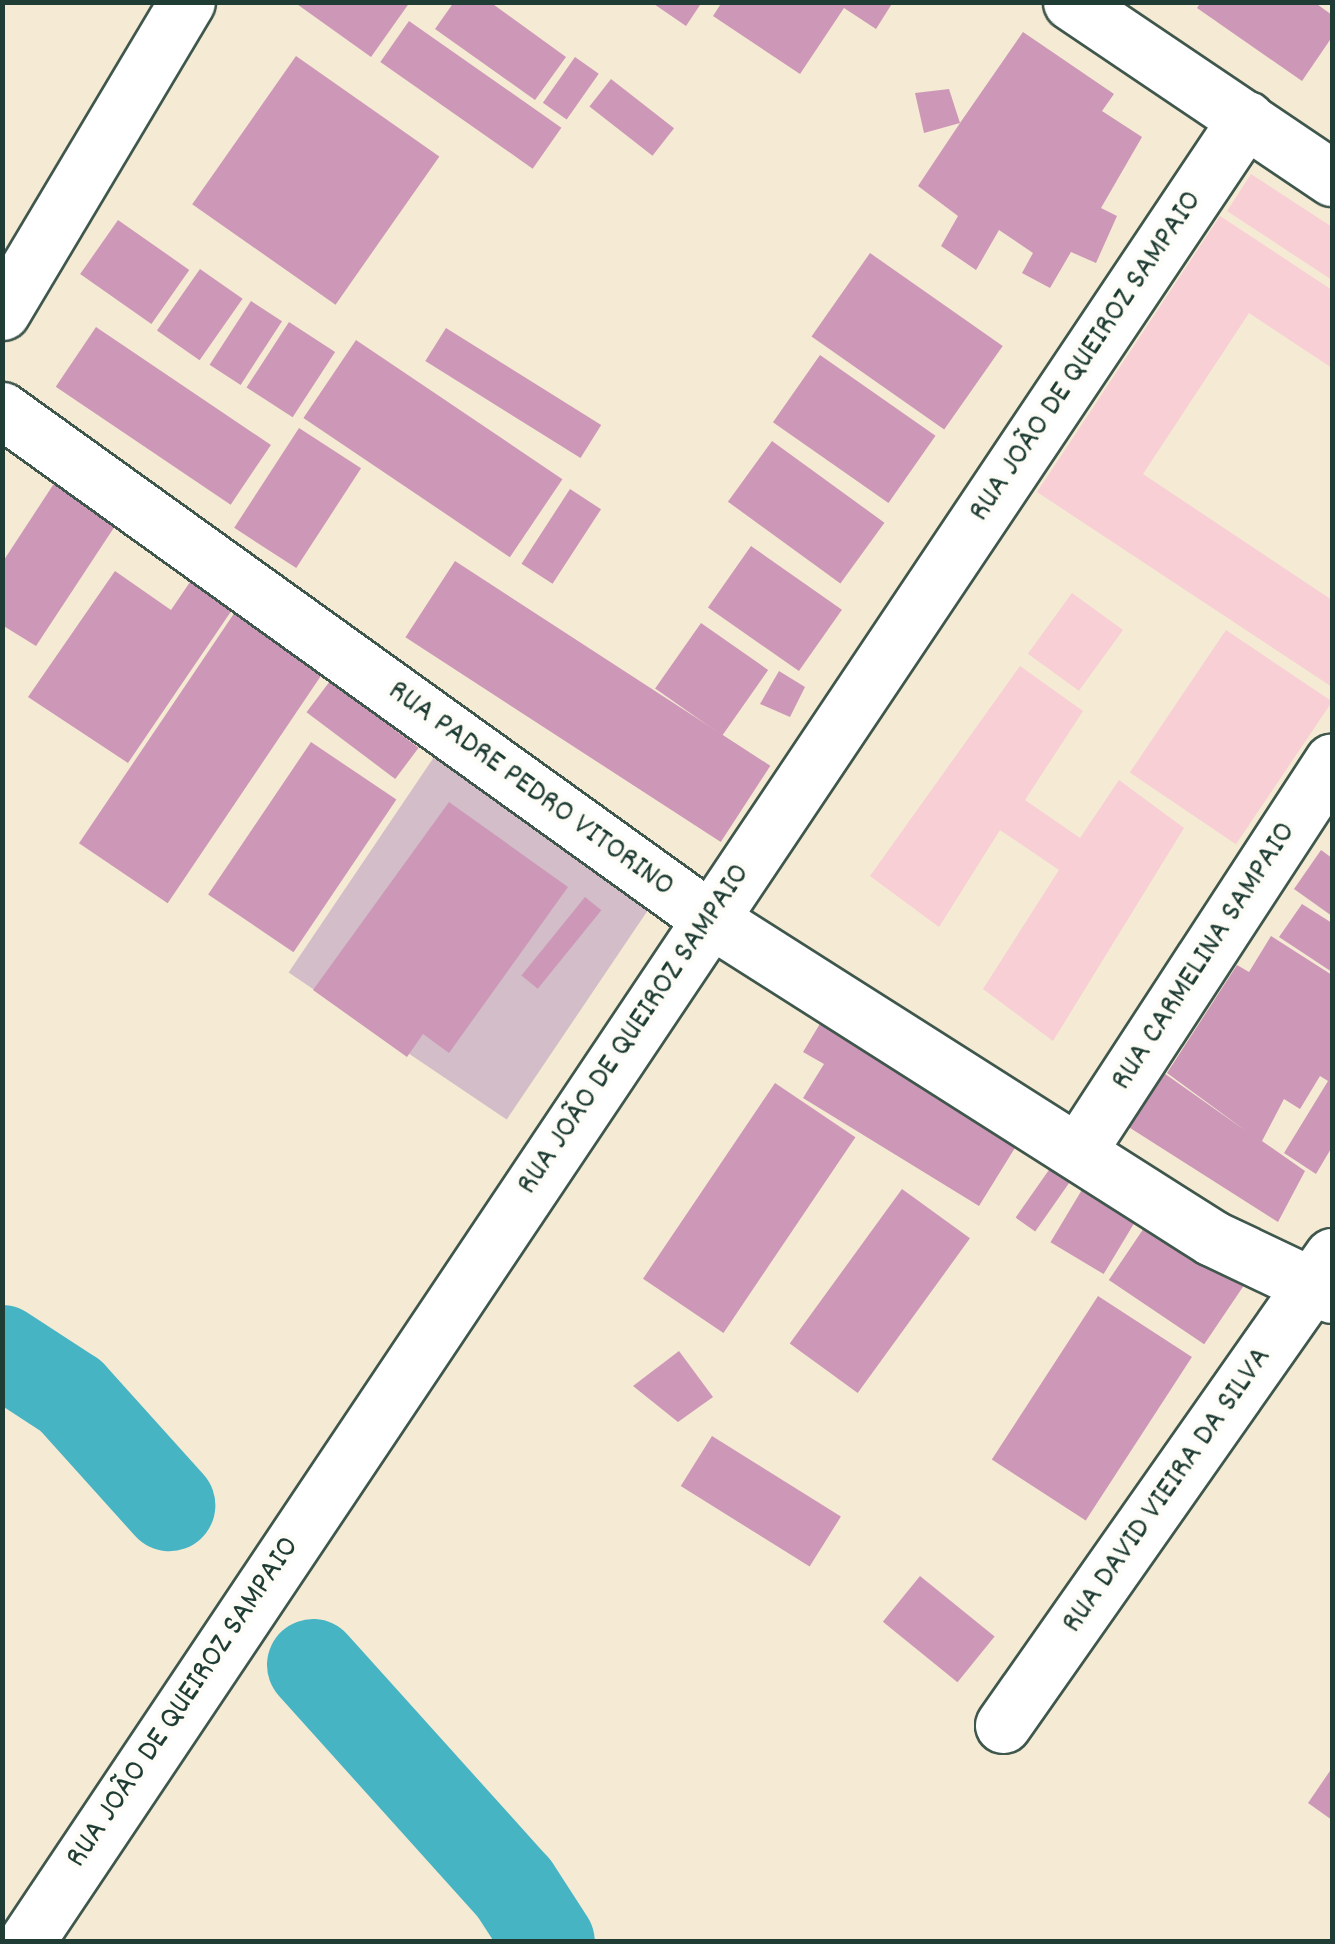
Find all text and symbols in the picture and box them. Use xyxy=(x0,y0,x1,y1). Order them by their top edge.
street label: RUA JOÃO DE QUEIROZ SAMPAIO xyxy=(962,184,1212,530)
street label: RUA PADRE PEDRO VITORINO xyxy=(379,673,681,907)
street label: RUA CARMELINA SAMPAIO xyxy=(1104,816,1306,1098)
street label: RUA JOÃO DE QUEIROZ SAMPAIO xyxy=(510,857,760,1203)
street label: RUA DAVID VIEIRA DA SILVA xyxy=(1055,1341,1281,1641)
street label: RUA JOÃO DE QUEIROZ SAMPAIO xyxy=(59,1530,309,1876)

